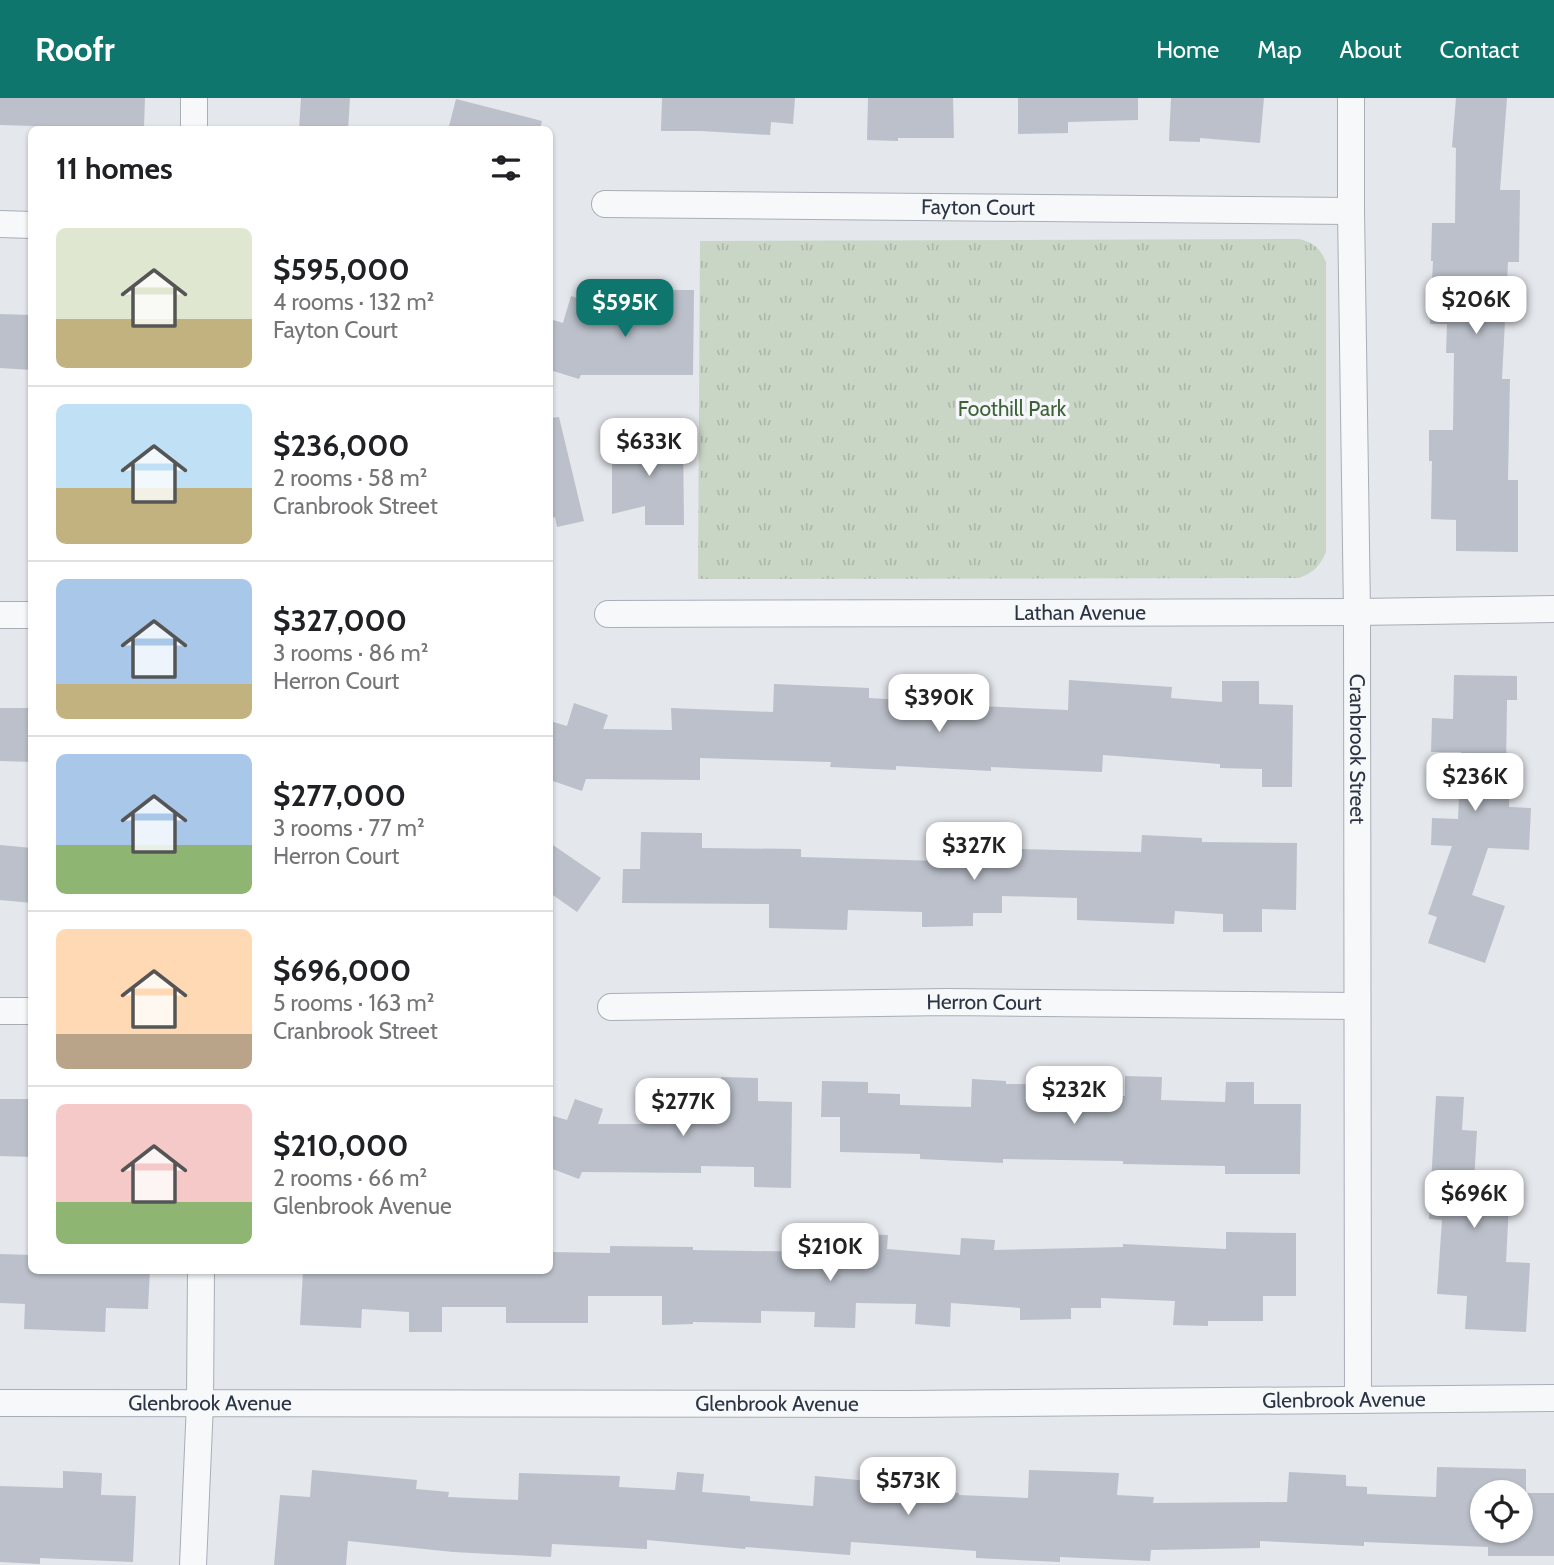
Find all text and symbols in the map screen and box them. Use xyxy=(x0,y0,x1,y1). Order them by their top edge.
text: Roofr xyxy=(35,29,115,69)
text: Home xyxy=(1156,35,1219,64)
text: Map xyxy=(1257,35,1302,64)
text: About xyxy=(1340,35,1402,64)
text: Contact xyxy=(1440,35,1519,64)
icon: filters xyxy=(487,149,525,187)
text: 11 homes xyxy=(56,150,173,187)
street label: Fayton Court xyxy=(921,194,1035,220)
text: $595,000 xyxy=(273,251,410,288)
icon: home xyxy=(112,256,196,340)
pin: $206K xyxy=(1427,276,1525,336)
pin: $595K xyxy=(576,280,674,339)
text: $206K xyxy=(1441,285,1511,313)
text: 4 rooms · 132 m² xyxy=(273,288,434,316)
text: $595K xyxy=(592,288,658,316)
text: Fayton Court xyxy=(273,316,398,344)
park label: Foothill Park xyxy=(958,396,1067,421)
pin: $633K xyxy=(600,418,698,478)
text: $236,000 xyxy=(273,427,410,464)
text: $633K xyxy=(616,427,682,455)
icon: home xyxy=(112,432,196,516)
text: 2 rooms · 58 m² xyxy=(273,464,427,492)
text: Cranbrook Street xyxy=(273,492,438,520)
street label: Lathan Avenue xyxy=(1014,600,1146,625)
text: $327,000 xyxy=(273,602,407,639)
icon: home xyxy=(112,607,196,691)
text: 3 rooms · 86 m² xyxy=(273,639,428,667)
text: Herron Court xyxy=(273,667,399,695)
pin: $390K xyxy=(890,674,988,734)
street label: Cranbrook Street xyxy=(1345,674,1370,824)
text: $390K xyxy=(904,683,974,711)
pin: $236K xyxy=(1426,754,1524,813)
text: $236K xyxy=(1442,762,1508,790)
text: $277,000 xyxy=(273,777,406,814)
icon: home xyxy=(112,782,196,866)
text: 3 rooms · 77 m² xyxy=(273,814,425,842)
pin: $327K xyxy=(925,822,1023,882)
text: $327K xyxy=(942,831,1006,859)
text: Herron Court xyxy=(273,842,399,870)
text: $696,000 xyxy=(273,952,411,989)
icon: home xyxy=(112,957,196,1041)
text: 5 rooms · 163 m² xyxy=(273,989,434,1017)
street label: Herron Court xyxy=(926,989,1042,1015)
text: Cranbrook Street xyxy=(273,1017,438,1045)
pin: $232K xyxy=(1025,1066,1123,1126)
text: $232K xyxy=(1042,1075,1106,1103)
pin: $277K xyxy=(634,1079,732,1138)
text: $277K xyxy=(651,1087,715,1115)
text: $210,000 xyxy=(273,1127,408,1164)
icon: home xyxy=(112,1132,196,1216)
text: 2 rooms · 66 m² xyxy=(273,1164,427,1192)
pin: $696K xyxy=(1425,1170,1523,1230)
text: $696K xyxy=(1441,1179,1507,1207)
text: Glenbrook Avenue xyxy=(273,1192,452,1220)
pin: $210K xyxy=(781,1224,879,1283)
text: $210K xyxy=(798,1232,862,1260)
street label: Glenbrook Avenue xyxy=(1262,1386,1426,1413)
street label: Glenbrook Avenue xyxy=(128,1390,292,1415)
street label: Glenbrook Avenue xyxy=(695,1391,859,1416)
pin: $573K xyxy=(859,1458,957,1517)
text: $573K xyxy=(876,1466,940,1494)
map controls xyxy=(1470,1480,1533,1543)
button: locate xyxy=(1470,1480,1533,1543)

